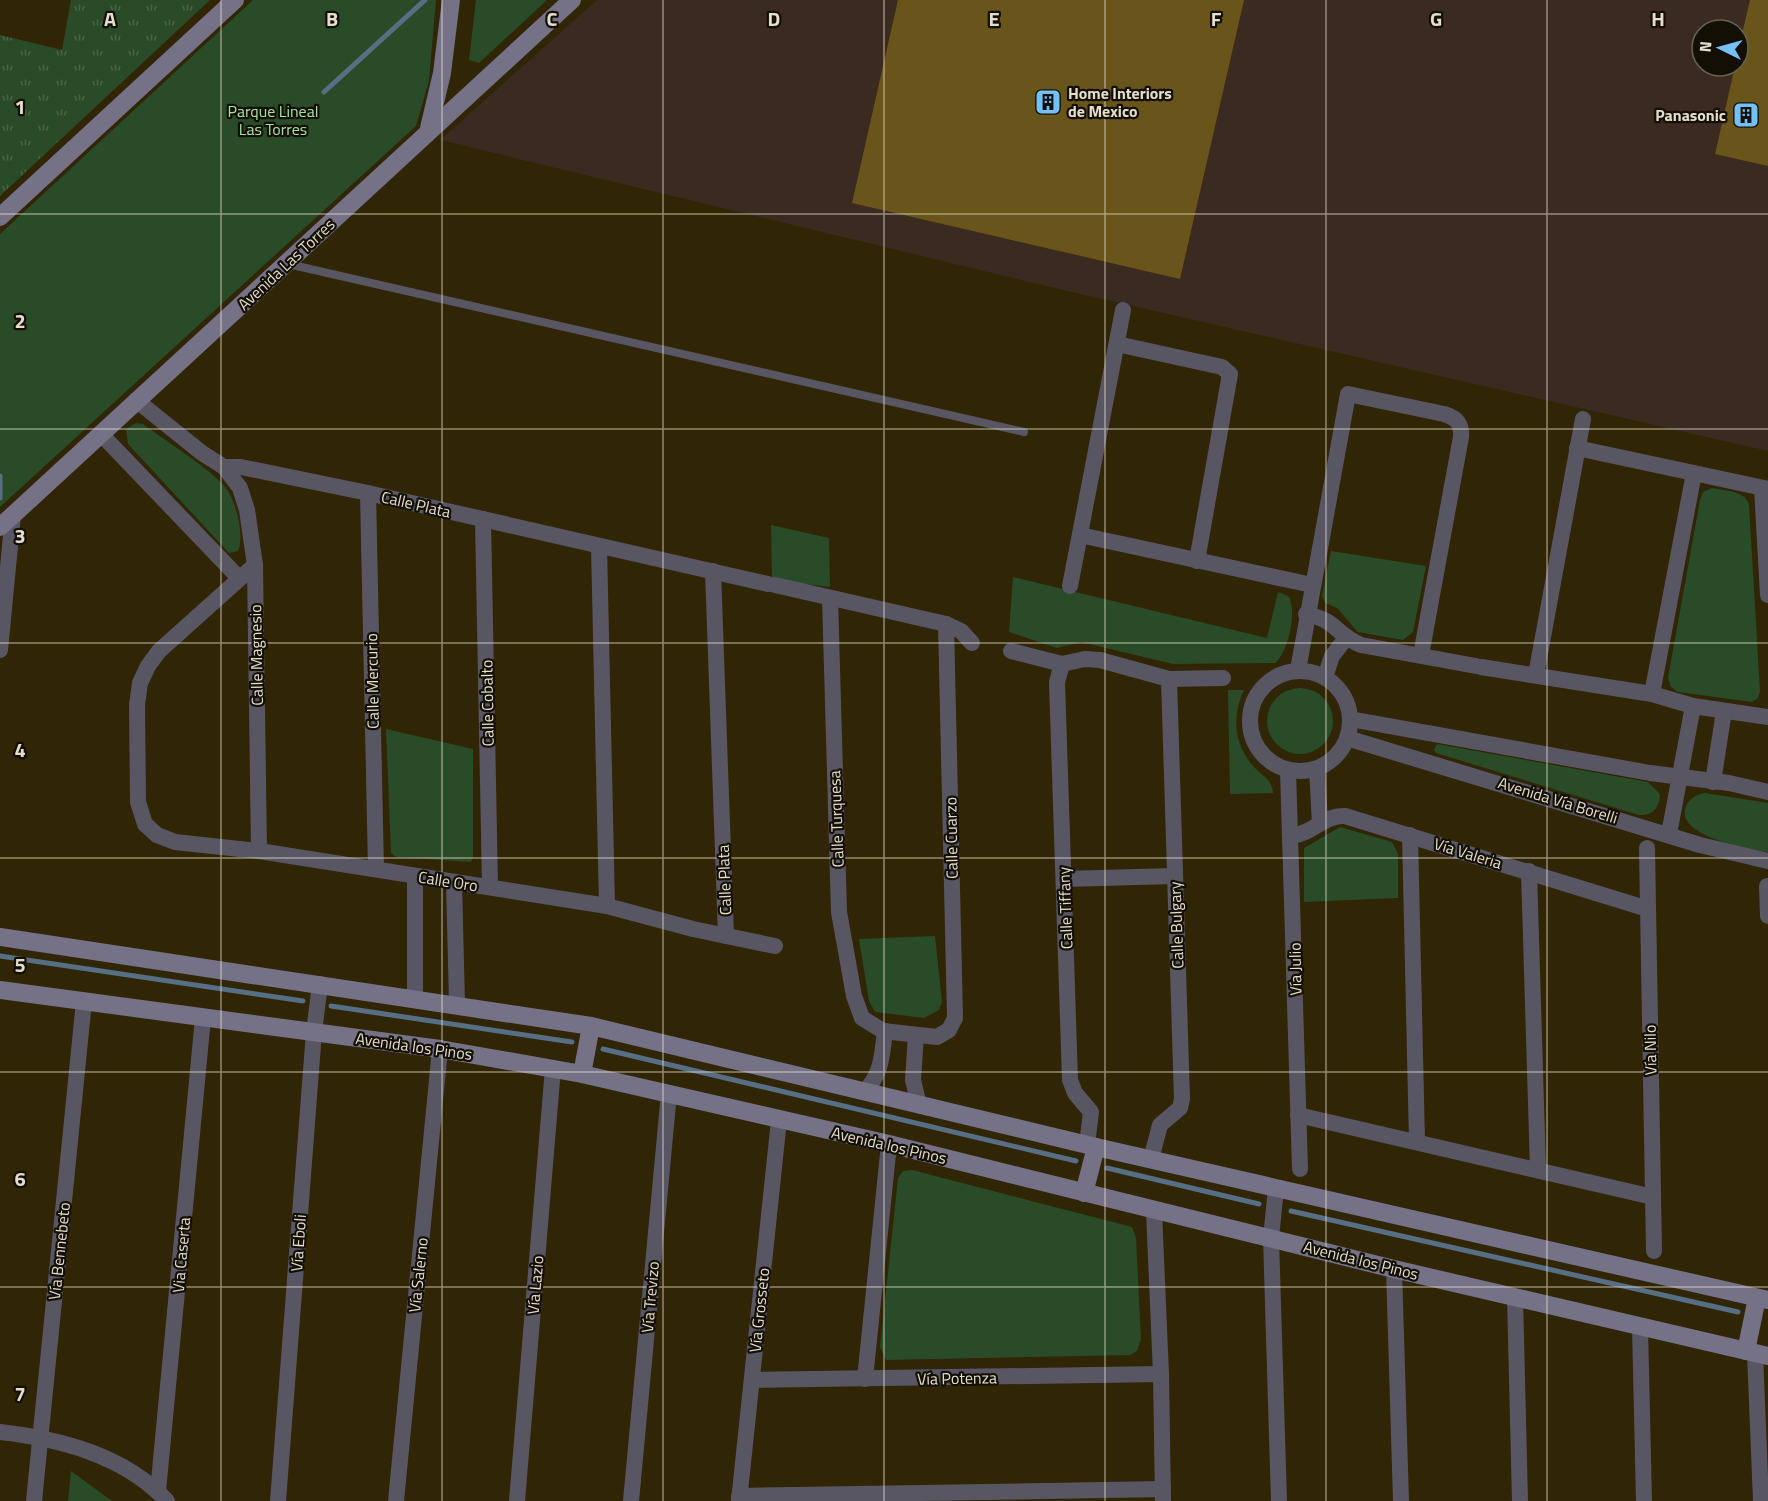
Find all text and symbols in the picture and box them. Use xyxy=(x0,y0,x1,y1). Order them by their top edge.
text: A xyxy=(104,3,116,34)
text: B xyxy=(326,3,338,34)
text: C xyxy=(547,3,558,34)
text: D xyxy=(768,3,780,34)
text: E xyxy=(988,3,1000,34)
text: F xyxy=(1211,3,1222,34)
text: G xyxy=(1430,3,1442,34)
text: H xyxy=(1651,3,1665,34)
north arrow xyxy=(1690,18,1750,78)
text: N xyxy=(1693,40,1717,53)
place label: Home Interiors de Mexico xyxy=(1068,81,1172,123)
building icon: Home Interiors de Mexico xyxy=(1033,87,1063,117)
text: 1 xyxy=(14,91,26,122)
park label: Parque Lineal Las Torres xyxy=(228,99,318,141)
building icon: Panasonic xyxy=(1731,100,1761,130)
place label: Panasonic xyxy=(1655,103,1726,127)
street label: Avenida Las Torres xyxy=(232,212,340,316)
text: 2 xyxy=(14,305,26,336)
street label: Calle Plata xyxy=(379,484,453,524)
text: 3 xyxy=(14,520,26,551)
street label: Calle Magnesio xyxy=(243,604,269,706)
street label: Calle Mercurio xyxy=(359,633,385,729)
street label: Calle Cobalto xyxy=(474,659,500,747)
text: 4 xyxy=(14,734,26,765)
street label: Calle Turquesa xyxy=(822,770,850,868)
street label: Avenida Vía Borelli xyxy=(1495,770,1621,830)
street label: Calle Cuarzo xyxy=(938,797,964,879)
street label: Vía Valeria xyxy=(1431,831,1505,875)
street label: Calle Plata xyxy=(711,844,737,916)
street label: Calle Oro xyxy=(416,864,480,898)
street label: Calle Tiffany xyxy=(1052,866,1078,950)
street label: Calle Bulgary xyxy=(1162,881,1190,969)
street label: Vía Julio xyxy=(1283,942,1307,996)
text: 5 xyxy=(14,949,26,980)
street label: Vía Nilo xyxy=(1638,1024,1662,1076)
street label: Avenida los Pinos xyxy=(354,1026,474,1066)
street label: Avenida los Pinos xyxy=(829,1120,949,1170)
text: 6 xyxy=(14,1163,26,1194)
street label: Vía Bennebeto xyxy=(42,1201,76,1301)
street label: Vía Eboli xyxy=(284,1214,312,1272)
street label: Via Caserta xyxy=(166,1216,196,1294)
street label: Avenida los Pinos xyxy=(1301,1234,1421,1286)
street label: Vía Salerno xyxy=(402,1236,434,1314)
street label: Vía Lazio xyxy=(520,1254,550,1316)
street label: Vía Trevizo xyxy=(635,1260,665,1334)
street label: Vía Grosseto xyxy=(743,1266,775,1354)
street label: Vía Potenza xyxy=(917,1365,997,1391)
text: 7 xyxy=(14,1378,26,1409)

